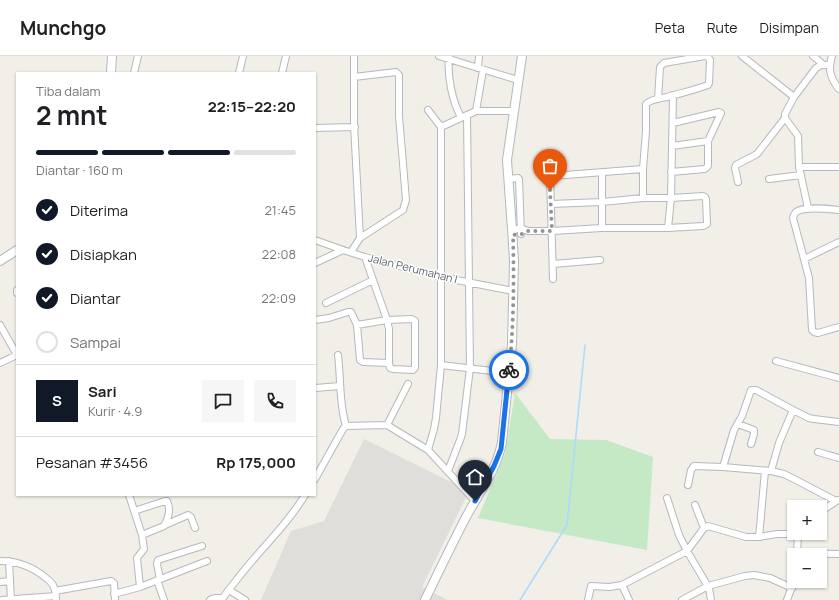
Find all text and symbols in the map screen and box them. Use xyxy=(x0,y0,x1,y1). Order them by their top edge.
text: Munchgo xyxy=(20,15,106,41)
text: Peta xyxy=(655,18,685,37)
text: Rute xyxy=(707,18,737,37)
text: Disimpan xyxy=(759,18,819,37)
text: Tiba dalam xyxy=(36,82,101,100)
text: 22:15–22:20 xyxy=(208,96,296,117)
text: 2 mnt xyxy=(36,97,108,133)
pin xyxy=(533,149,567,190)
icon: bag xyxy=(539,155,561,177)
text: Diantar · 160 m xyxy=(36,161,123,179)
icon: check xyxy=(36,199,58,221)
text: Diterima xyxy=(70,200,128,221)
text: 21:45 xyxy=(264,201,296,219)
icon: check xyxy=(36,243,58,265)
text: Disiapkan xyxy=(70,244,137,265)
text: 22:08 xyxy=(262,245,296,263)
street label: Jalan Perumahan I xyxy=(367,250,459,286)
icon: check xyxy=(36,287,58,309)
text: Diantar xyxy=(70,288,121,309)
text: 22:09 xyxy=(261,289,296,307)
text: Sampai xyxy=(70,332,121,353)
courier xyxy=(489,350,529,390)
icon: bike xyxy=(498,359,520,381)
button: chat xyxy=(202,380,244,422)
button: phone xyxy=(254,380,296,422)
text: Sari xyxy=(88,381,117,402)
text: S xyxy=(52,390,62,411)
text: Kurir · 4.9 xyxy=(88,402,142,420)
text: Pesanan #3456 xyxy=(36,452,148,473)
text: Rp 175,000 xyxy=(216,452,296,473)
pin xyxy=(458,460,492,501)
icon: home xyxy=(464,466,486,488)
map controls xyxy=(787,500,827,588)
button: + xyxy=(787,500,827,540)
button: − xyxy=(787,548,827,588)

